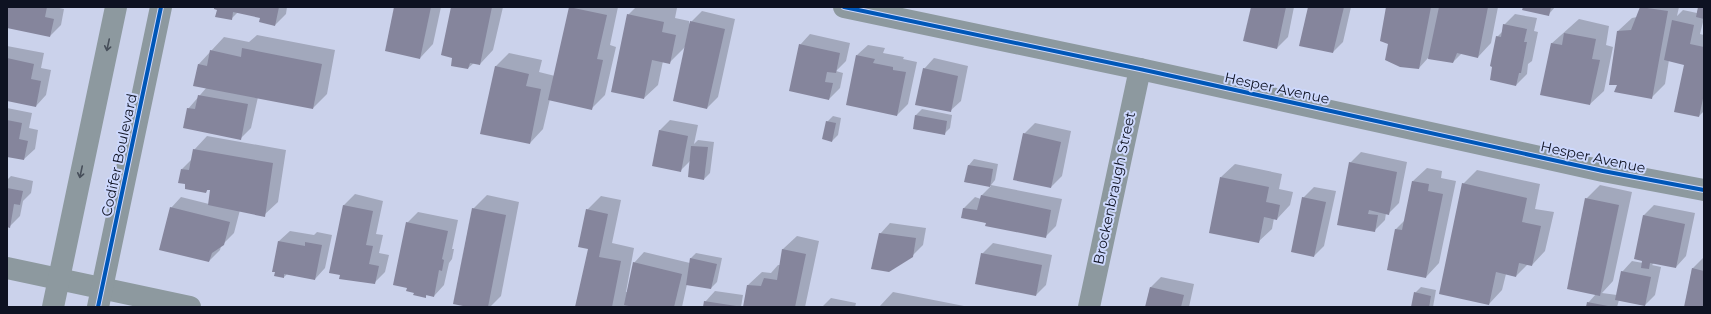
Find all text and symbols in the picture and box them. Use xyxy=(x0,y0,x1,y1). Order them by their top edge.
one-way arrow xyxy=(104,38,112,51)
street label: Hesper Avenue xyxy=(1223,68,1331,108)
street label: Codifer Boulevard xyxy=(97,92,141,218)
street label: Brockenbraugh Street xyxy=(1089,110,1139,266)
street label: Hesper Avenue xyxy=(1539,137,1647,177)
one-way arrow xyxy=(77,165,85,178)

